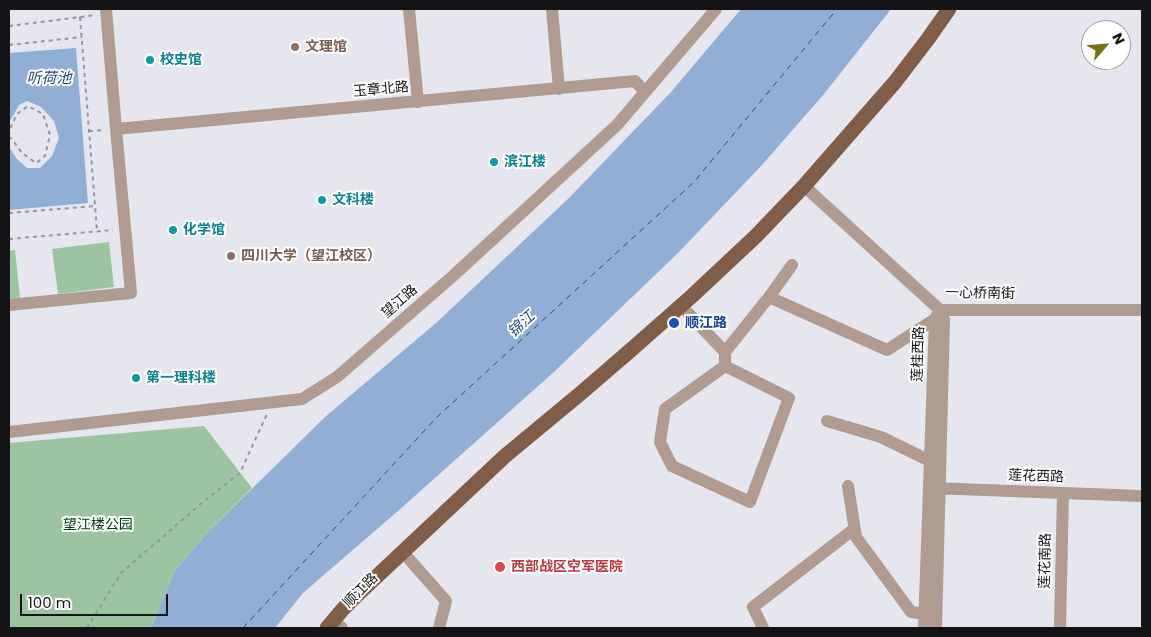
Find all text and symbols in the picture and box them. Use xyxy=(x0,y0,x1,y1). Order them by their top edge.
north arrow xyxy=(1081,20,1131,70)
text: N xyxy=(1107,29,1130,48)
place label: 文理馆 xyxy=(305,39,347,55)
marker: 文理馆 xyxy=(289,41,301,53)
place label: 校史馆 xyxy=(160,52,202,68)
marker: 校史馆 xyxy=(144,54,156,66)
water label: 听荷池 xyxy=(27,70,71,88)
street label: 玉章北路 xyxy=(352,79,410,101)
place label: 滨江楼 xyxy=(504,154,546,170)
marker: 滨江楼 xyxy=(488,156,500,168)
place label: 文科楼 xyxy=(332,192,374,208)
marker: 文科楼 xyxy=(316,194,328,206)
place label: 化学馆 xyxy=(183,222,225,238)
marker: 化学馆 xyxy=(167,224,179,236)
place label: 四川大学（望江校区） xyxy=(241,248,381,264)
marker: 四川大学（望江校区） xyxy=(225,250,237,262)
street label: 望江路 xyxy=(379,282,421,322)
street label: 一心桥南街 xyxy=(945,285,1015,303)
water label: 锦江 xyxy=(505,308,539,342)
place label: 顺江路 xyxy=(685,315,727,331)
marker: 顺江路 xyxy=(667,316,681,330)
street label: 莲桂西路 xyxy=(910,326,928,382)
place label: 第一理科楼 xyxy=(146,370,216,386)
marker: 第一理科楼 xyxy=(130,372,142,384)
street label: 莲花西路 xyxy=(1008,468,1064,486)
park label: 望江楼公园 xyxy=(63,517,133,533)
street label: 莲花南路 xyxy=(1037,533,1055,589)
place label: 西部战区空军医院 xyxy=(511,559,623,575)
marker: 西部战区空军医院 xyxy=(493,560,507,574)
street label: 顺江路 xyxy=(340,570,382,612)
scale bar xyxy=(22,584,170,616)
text: 100 m xyxy=(28,592,71,613)

